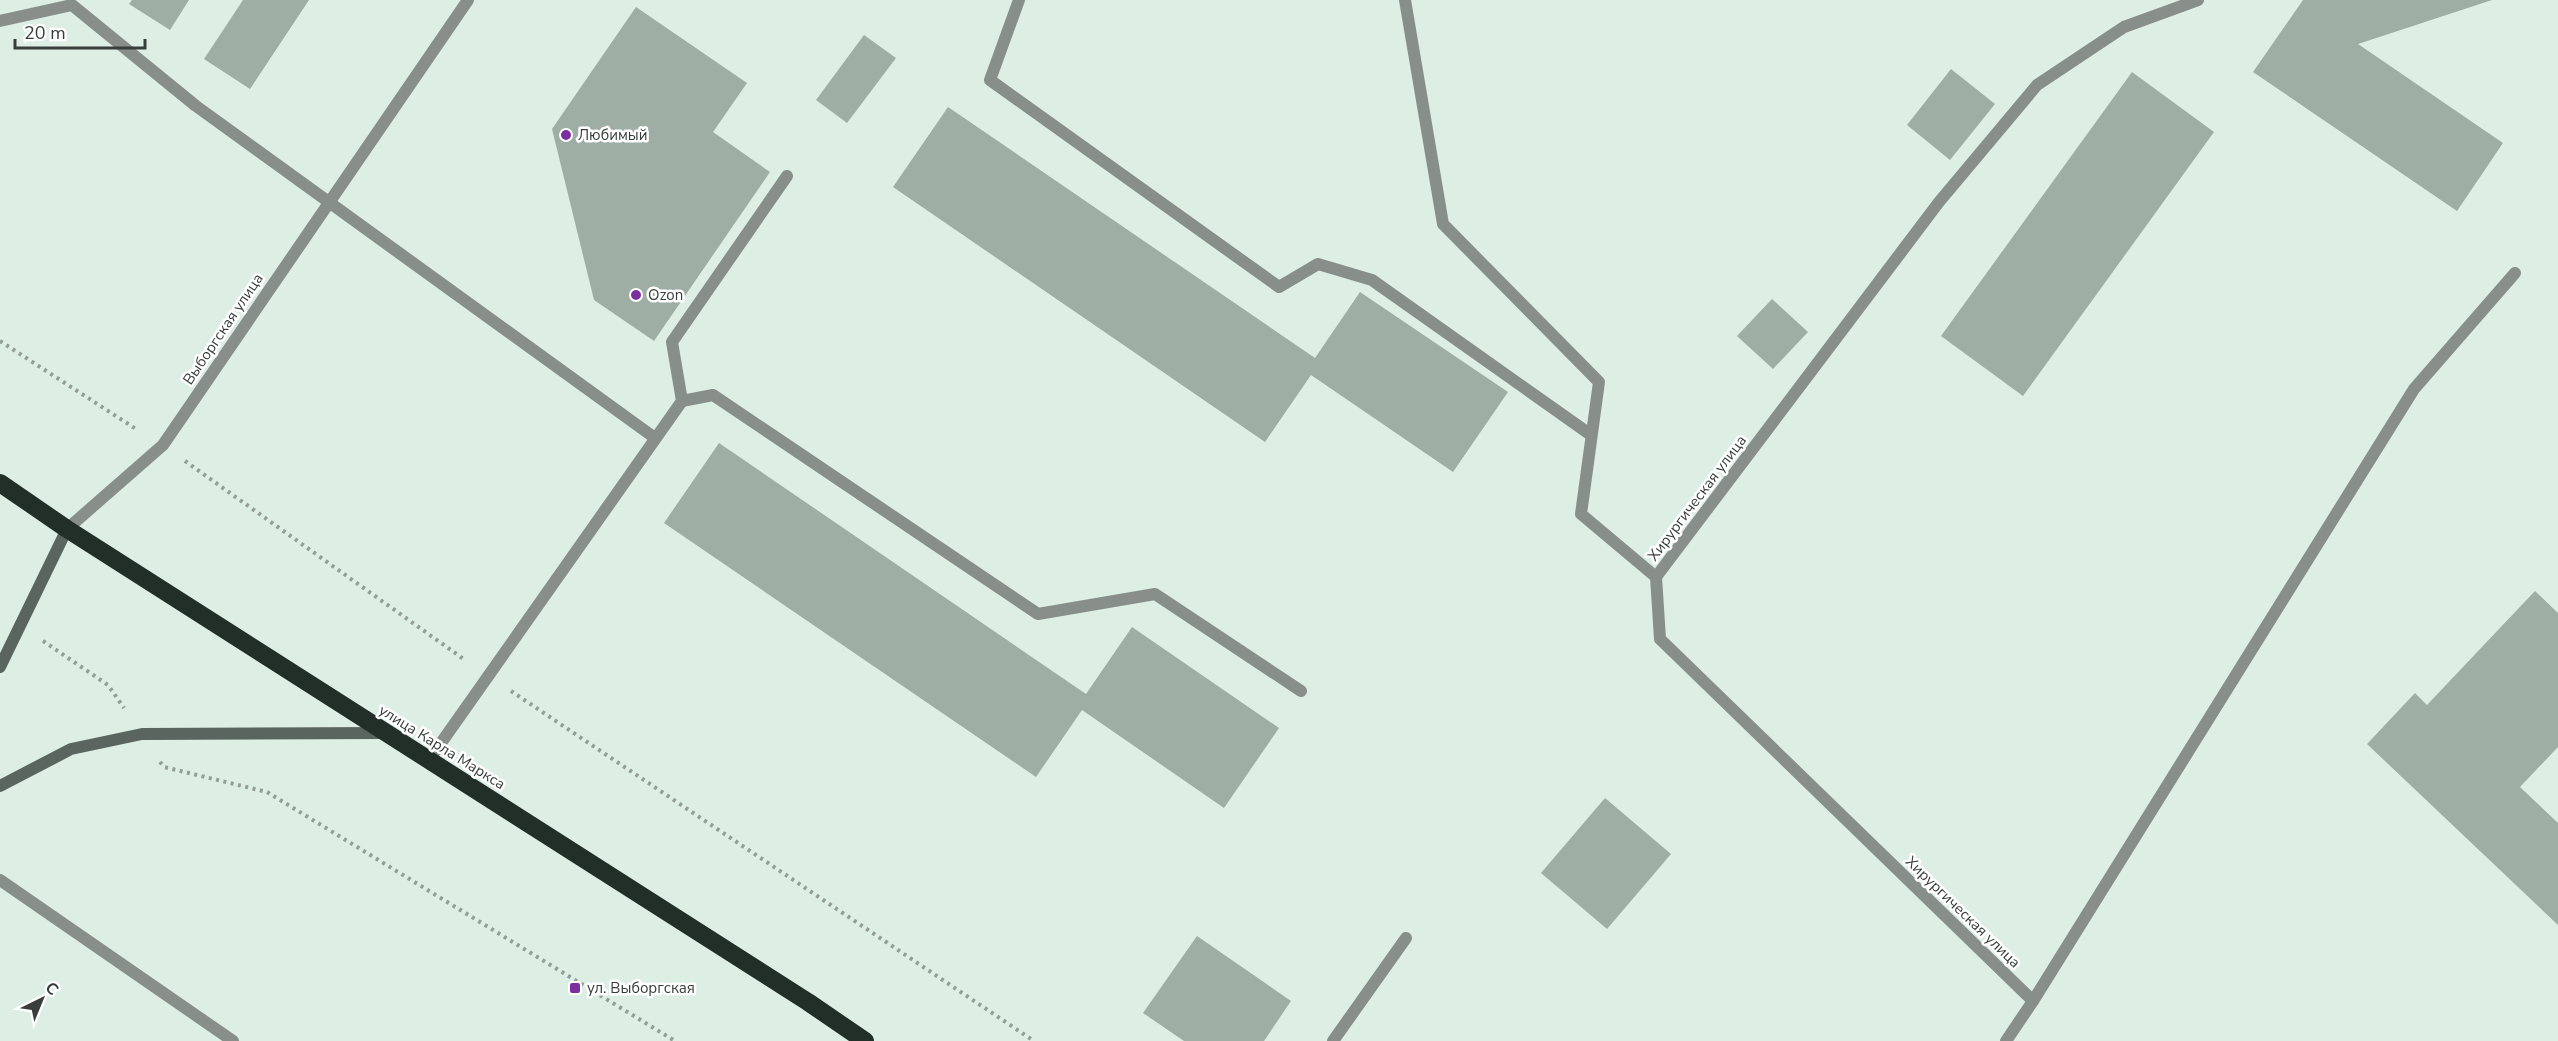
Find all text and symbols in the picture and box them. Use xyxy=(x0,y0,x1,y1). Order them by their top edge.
scale bar xyxy=(15,12,146,50)
text: 20 m xyxy=(24,21,66,45)
place label: Любимый xyxy=(578,125,648,145)
marker: Любимый xyxy=(559,128,573,142)
street label: Выборгская улица xyxy=(178,269,268,389)
place label: Ozon xyxy=(648,285,683,305)
marker: Ozon xyxy=(629,288,643,302)
street label: Хирургическая улица xyxy=(1643,431,1751,565)
street label: улица Карла Маркса xyxy=(375,700,509,794)
street label: Хирургическая улица xyxy=(1901,852,2025,972)
north arrow xyxy=(12,969,72,1029)
text: С xyxy=(40,977,63,1001)
place label: ул. Выборгская xyxy=(587,978,695,998)
marker: ул. Выборгская xyxy=(568,981,582,995)

